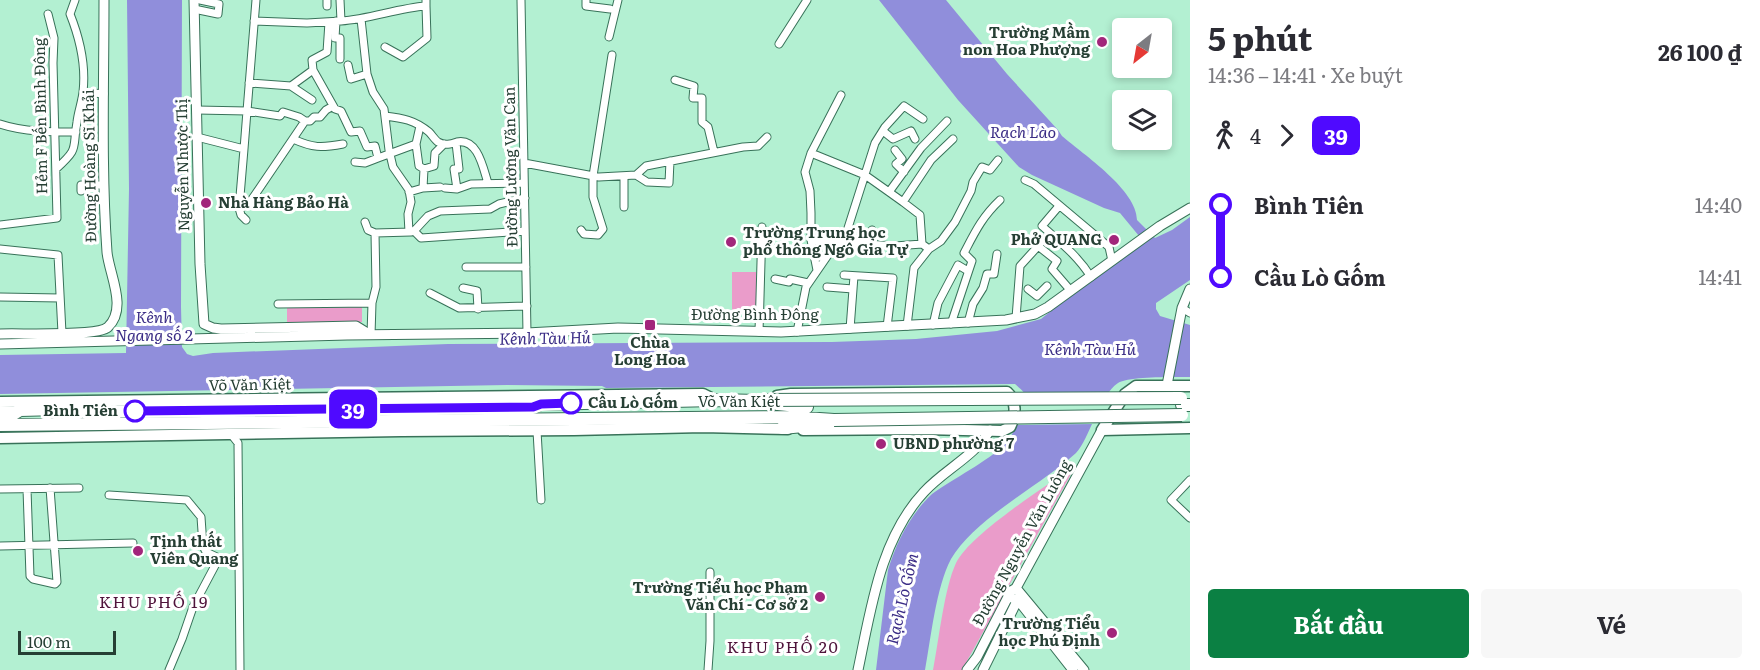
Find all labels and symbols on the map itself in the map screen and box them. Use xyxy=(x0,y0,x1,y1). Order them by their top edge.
north arrow xyxy=(1112,18,1172,78)
place label: Trường Mầm non Hoa Phượng xyxy=(963,20,1091,60)
marker: Trường Mầm non Hoa Phượng xyxy=(1095,35,1109,49)
street label: Hẻm F Bến Bình Đông xyxy=(27,37,52,194)
street label: Đường Lương Văn Can xyxy=(497,86,522,248)
street label: Đường Hoàng Sĩ Khải xyxy=(76,89,101,243)
street label: Nguyễn Nhược Thị xyxy=(169,98,194,232)
water label: Rạch Lào xyxy=(990,119,1056,143)
place label: Nhà Hàng Bảo Hà xyxy=(218,190,349,213)
marker: Nhà Hàng Bảo Hà xyxy=(199,196,213,210)
place label: Trường Trung học phổ thông Ngô Gia Tự xyxy=(743,220,909,260)
place label: Phở QUANG xyxy=(1011,227,1102,250)
marker: Phở QUANG xyxy=(1107,233,1121,247)
marker: Trường Trung học phổ thông Ngô Gia Tự xyxy=(724,235,738,249)
street label: Đường Bình Đông xyxy=(691,302,820,325)
water label: Kênh Ngang số 2 xyxy=(115,304,193,346)
marker: Chùa Long Hoa xyxy=(643,318,657,332)
water label: Kênh Tàu Hủ xyxy=(499,324,592,350)
place label: Chùa Long Hoa xyxy=(614,330,686,370)
water label: Kênh Tàu Hủ xyxy=(1044,336,1136,360)
street label: Võ Văn Kiệt xyxy=(208,371,291,396)
street label: Võ Văn Kiệt xyxy=(698,389,780,412)
line badge: 39 xyxy=(326,390,380,428)
place label: Cầu Lò Gốm xyxy=(588,390,678,413)
marker: Cầu Lò Gốm xyxy=(560,392,582,414)
place label: Bình Tiên xyxy=(43,398,119,421)
marker: Bình Tiên xyxy=(124,400,146,422)
place label: UBND phường 7 xyxy=(893,431,1015,454)
marker: UBND phường 7 xyxy=(874,437,888,451)
street label: Đường Nguyễn Văn Luông xyxy=(965,454,1076,630)
place label: Tịnh thất Viên Quang xyxy=(150,529,239,569)
marker: Tịnh thất Viên Quang xyxy=(131,544,145,558)
water label: Rạch Lò Gốm xyxy=(879,551,923,647)
place label: Trường Tiểu học Phạm Văn Chí - Cơ sở 2 xyxy=(633,575,808,615)
district label: KHU PHỐ 19 xyxy=(99,589,209,613)
marker: Trường Tiểu học Phạm Văn Chí - Cơ sở 2 xyxy=(813,590,827,604)
place label: Trường Tiểu học Phú Định xyxy=(998,611,1100,651)
marker: Trường Tiểu học Phú Định xyxy=(1105,626,1119,640)
scale bar xyxy=(18,628,116,656)
district label: KHU PHỐ 20 xyxy=(727,634,839,658)

